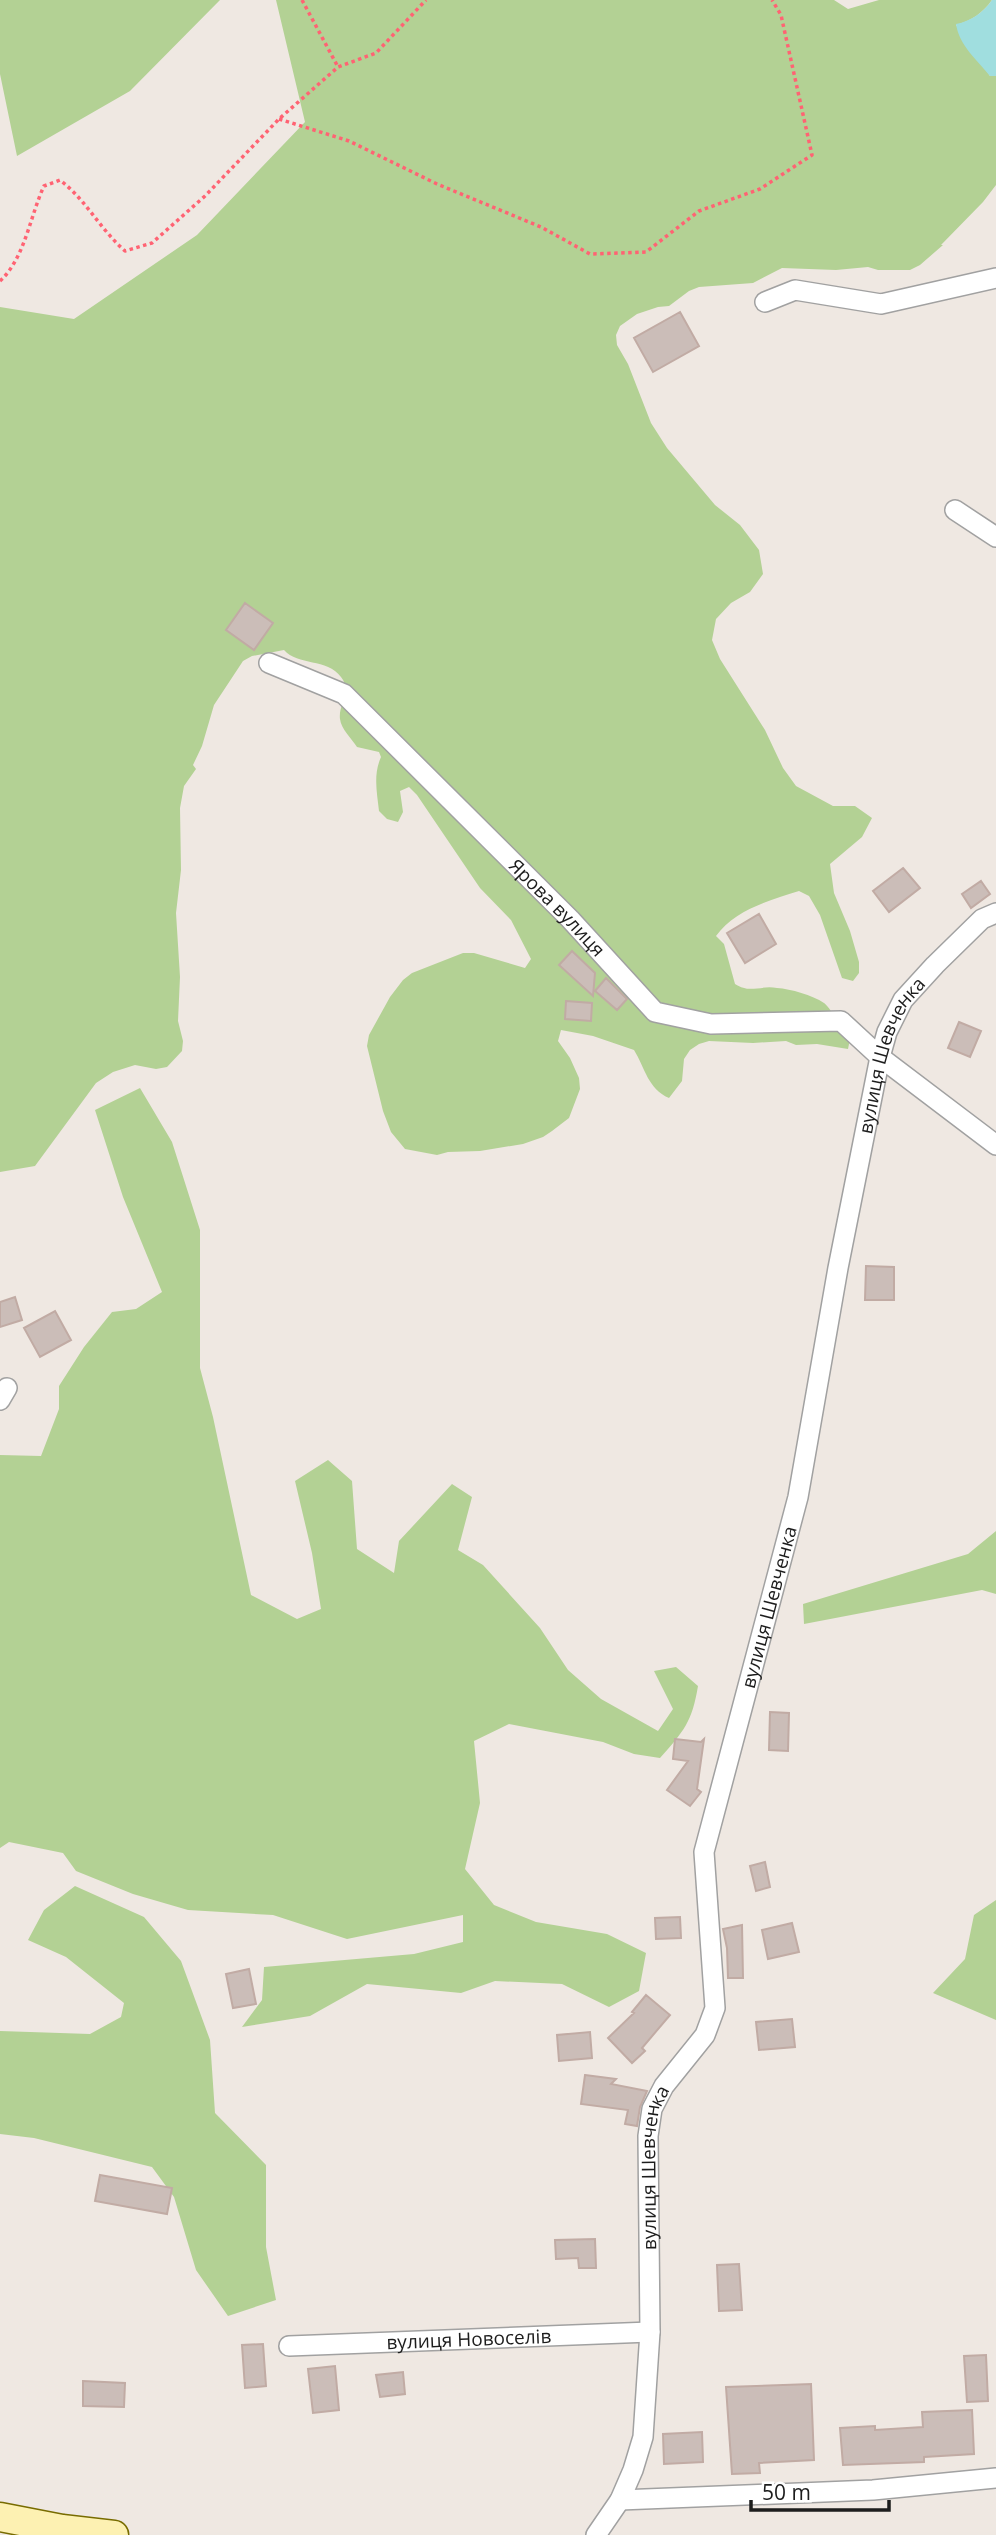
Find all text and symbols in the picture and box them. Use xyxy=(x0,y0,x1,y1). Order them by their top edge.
street label: Ярова вулиця xyxy=(504,853,611,962)
street label: вулиця Шевченка xyxy=(852,971,931,1136)
street label: вулиця Шевченка xyxy=(735,1523,803,1691)
street label: вулиця Шевченка xyxy=(635,2081,675,2250)
street label: вулиця Новоселів xyxy=(386,2323,552,2355)
scale bar xyxy=(751,2468,889,2512)
text: 50 m xyxy=(762,2478,811,2506)

